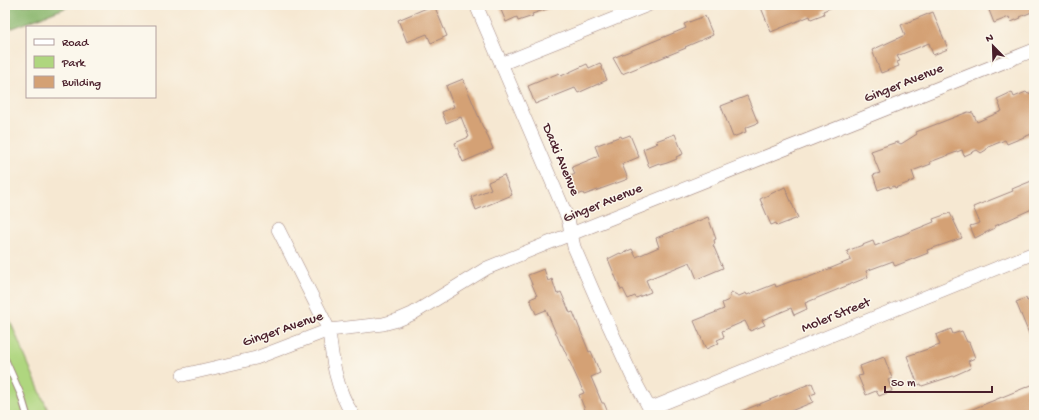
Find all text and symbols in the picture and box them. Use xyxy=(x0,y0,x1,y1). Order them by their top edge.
legend xyxy=(26,26,156,98)
north arrow xyxy=(973,26,1013,66)
text: N xyxy=(984,32,996,46)
text: Road xyxy=(62,37,89,51)
text: Park xyxy=(61,57,87,71)
street label: Ginger Avenue xyxy=(862,60,947,108)
text: Building xyxy=(61,77,101,91)
street label: Dacki Avenue xyxy=(537,121,583,199)
street label: Ginger Avenue xyxy=(561,180,646,228)
street label: Moler Street xyxy=(799,294,874,338)
street label: Ginger Avenue xyxy=(240,308,326,352)
scale bar xyxy=(885,368,992,394)
text: 50 m xyxy=(891,377,916,391)

